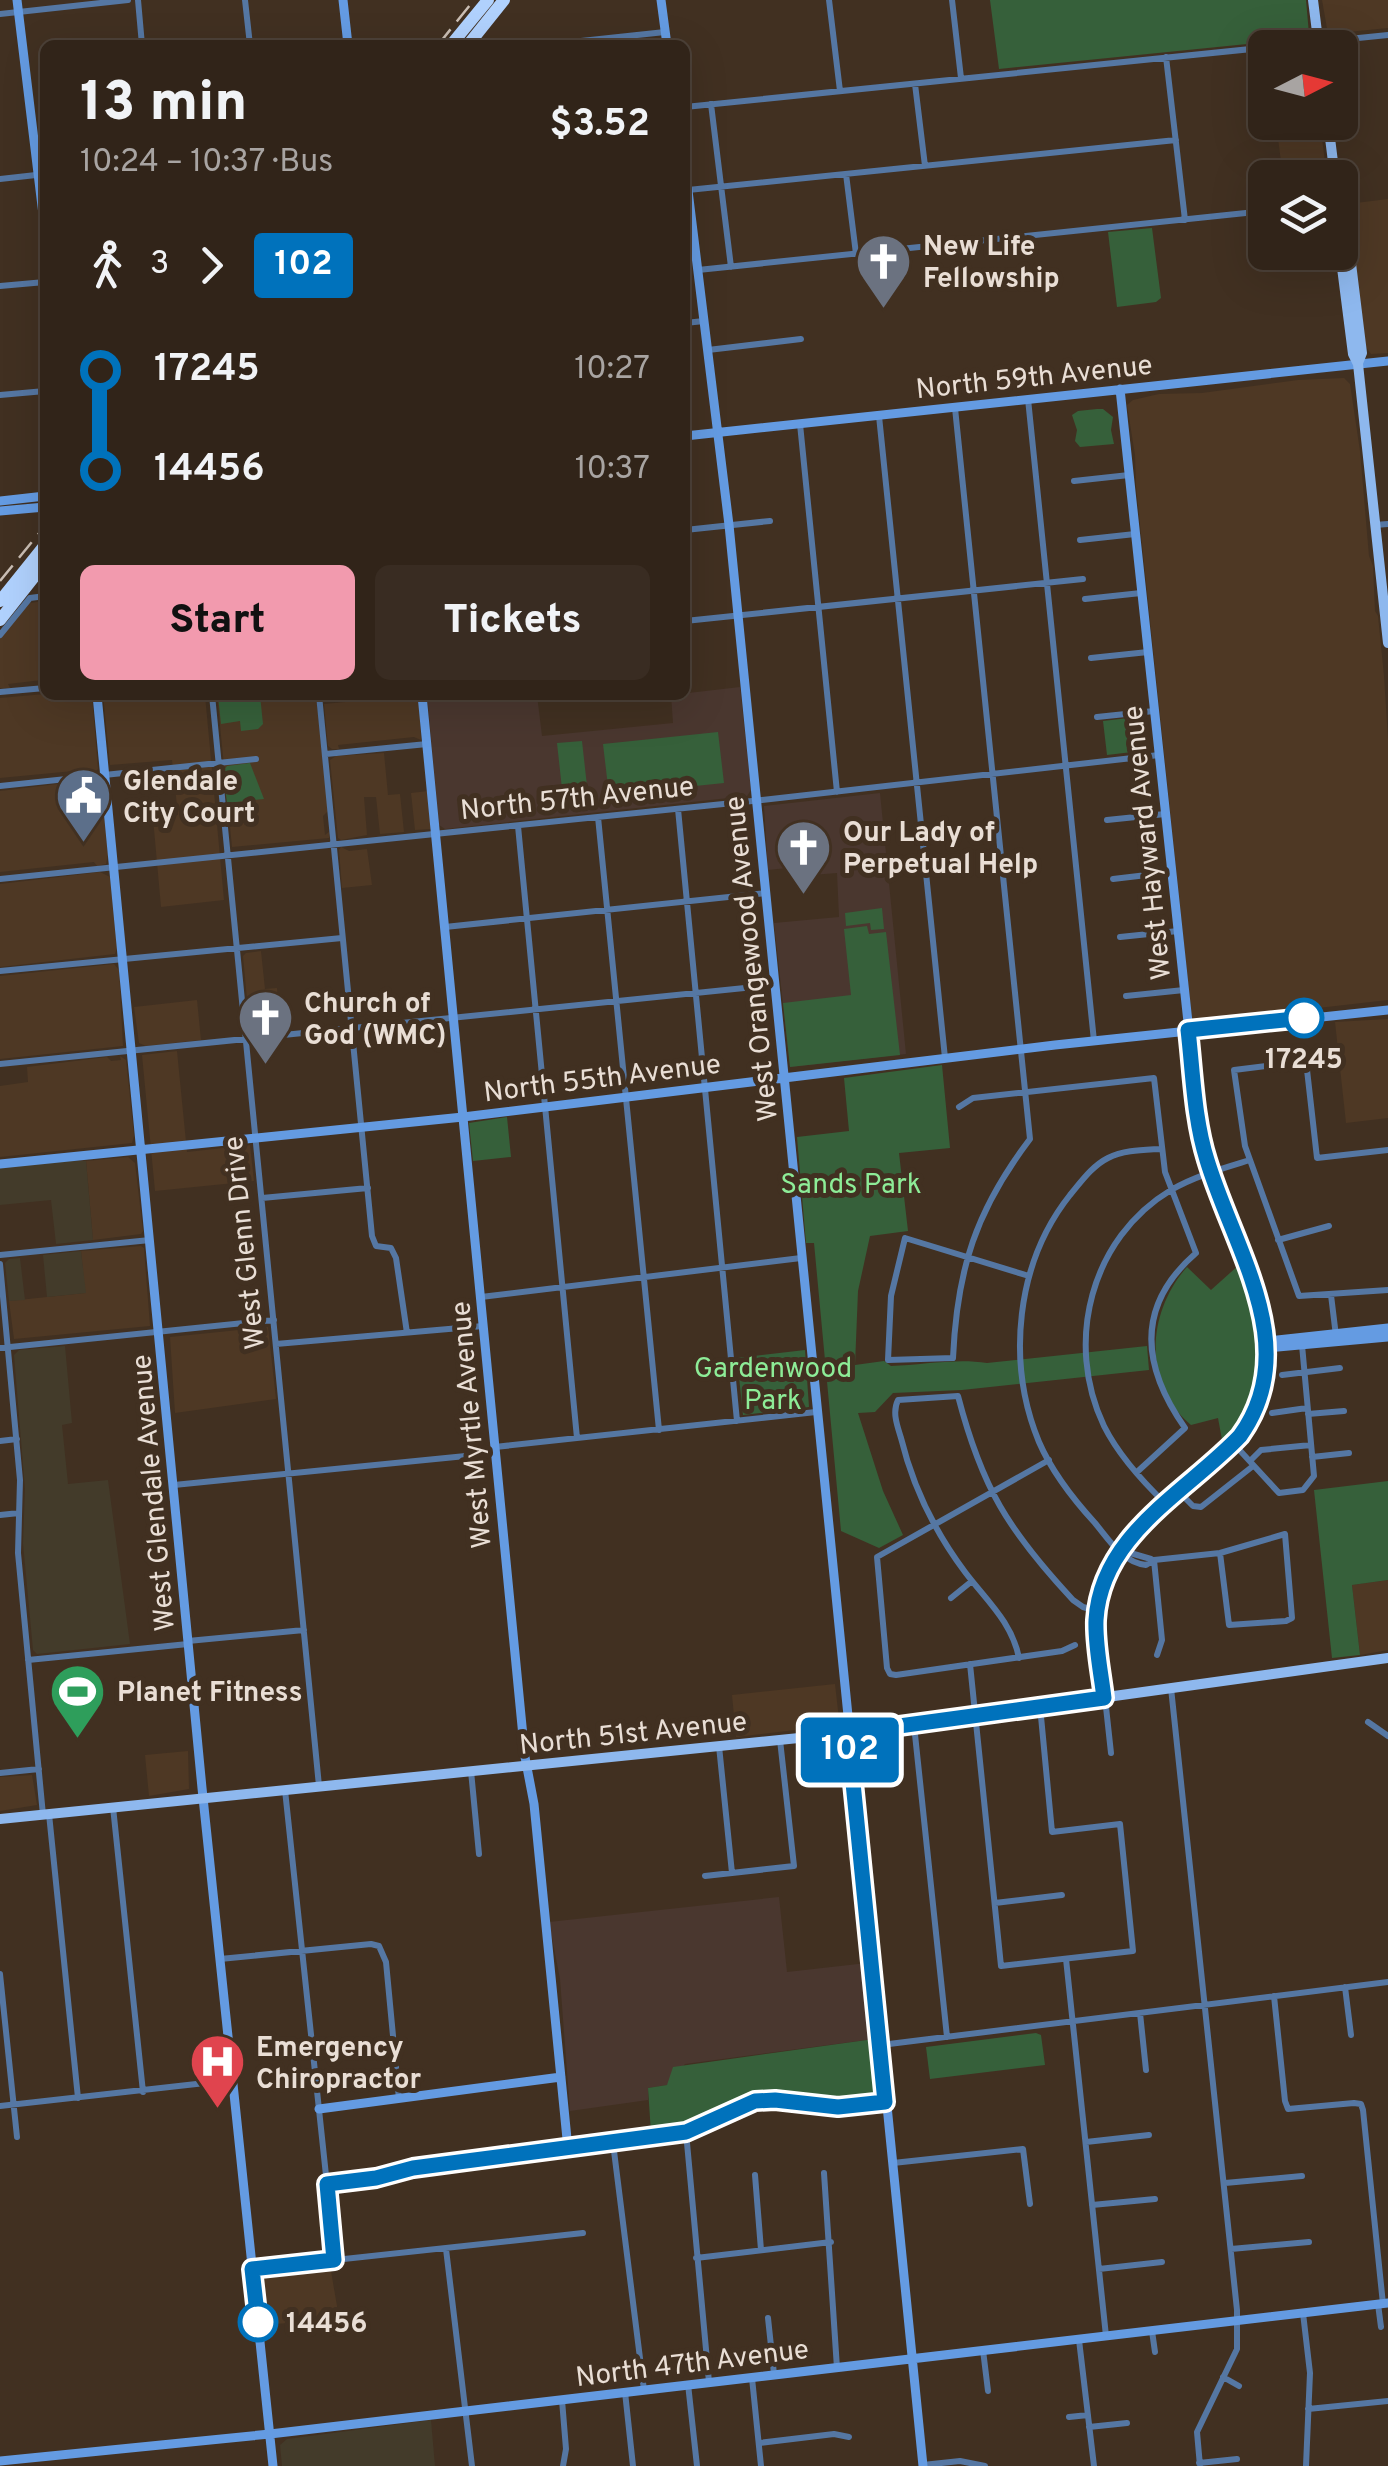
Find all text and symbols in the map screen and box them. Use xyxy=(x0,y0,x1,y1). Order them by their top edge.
north arrow xyxy=(1248,30,1358,140)
map controls xyxy=(1248,30,1358,270)
text: 13 min xyxy=(80,70,247,140)
text: $3.52 xyxy=(549,101,650,150)
text: 10:24 – 10:37 · Bus xyxy=(80,143,333,183)
button: layers xyxy=(1248,160,1358,270)
place label: New Life Fellowship xyxy=(923,230,1060,298)
church icon: New Life Fellowship xyxy=(854,231,914,310)
icon: walk xyxy=(80,238,135,293)
icon: forward xyxy=(184,238,239,293)
text: 102 xyxy=(274,243,333,287)
text: 3 xyxy=(150,245,169,285)
text: 17245 xyxy=(154,346,260,395)
street label: North 59th Avenue xyxy=(914,349,1154,409)
text: 10:27 xyxy=(574,350,650,390)
text: 14456 xyxy=(154,446,265,495)
text: 10:37 xyxy=(575,450,650,490)
button: Start xyxy=(80,565,355,680)
button: Tickets xyxy=(375,565,650,680)
street label: West Hayward Avenue xyxy=(1117,704,1181,982)
place label: Glendale City Court xyxy=(123,765,255,833)
public building icon: Glendale City Court xyxy=(54,766,114,845)
street label: North 57th Avenue xyxy=(459,770,696,830)
street label: West Orangewood Avenue xyxy=(718,794,788,1123)
place label: Our Lady of Perpetual Help xyxy=(843,816,1038,884)
church icon: Our Lady of Perpetual Help xyxy=(774,817,834,896)
place label: Church of God (WMC) xyxy=(304,987,447,1055)
church icon: Church of God (WMC) xyxy=(235,988,295,1067)
marker: 17245 xyxy=(1285,999,1323,1037)
place label: 17245 xyxy=(1265,1043,1343,1079)
street label: North 55th Avenue xyxy=(482,1048,723,1112)
street label: West Glenn Drive xyxy=(217,1134,275,1351)
park label: Sands Park xyxy=(780,1168,922,1204)
street label: West Myrtle Avenue xyxy=(444,1300,502,1550)
park label: Gardenwood Park xyxy=(694,1352,852,1420)
street label: West Glendale Avenue xyxy=(125,1353,185,1633)
sports icon: Planet Fitness xyxy=(48,1661,108,1740)
place label: Planet Fitness xyxy=(117,1676,302,1712)
street label: North 51st Avenue xyxy=(518,1705,749,1765)
line badge: 102 xyxy=(792,1718,908,1782)
text: 102 xyxy=(821,1728,879,1772)
place label: Emergency Chiropractor xyxy=(256,2031,421,2099)
hospital icon: Emergency Chiropractor xyxy=(187,2032,247,2111)
marker: 14456 xyxy=(239,2303,277,2341)
place label: 14456 xyxy=(286,2307,368,2343)
street label: North 47th Avenue xyxy=(574,2333,811,2397)

